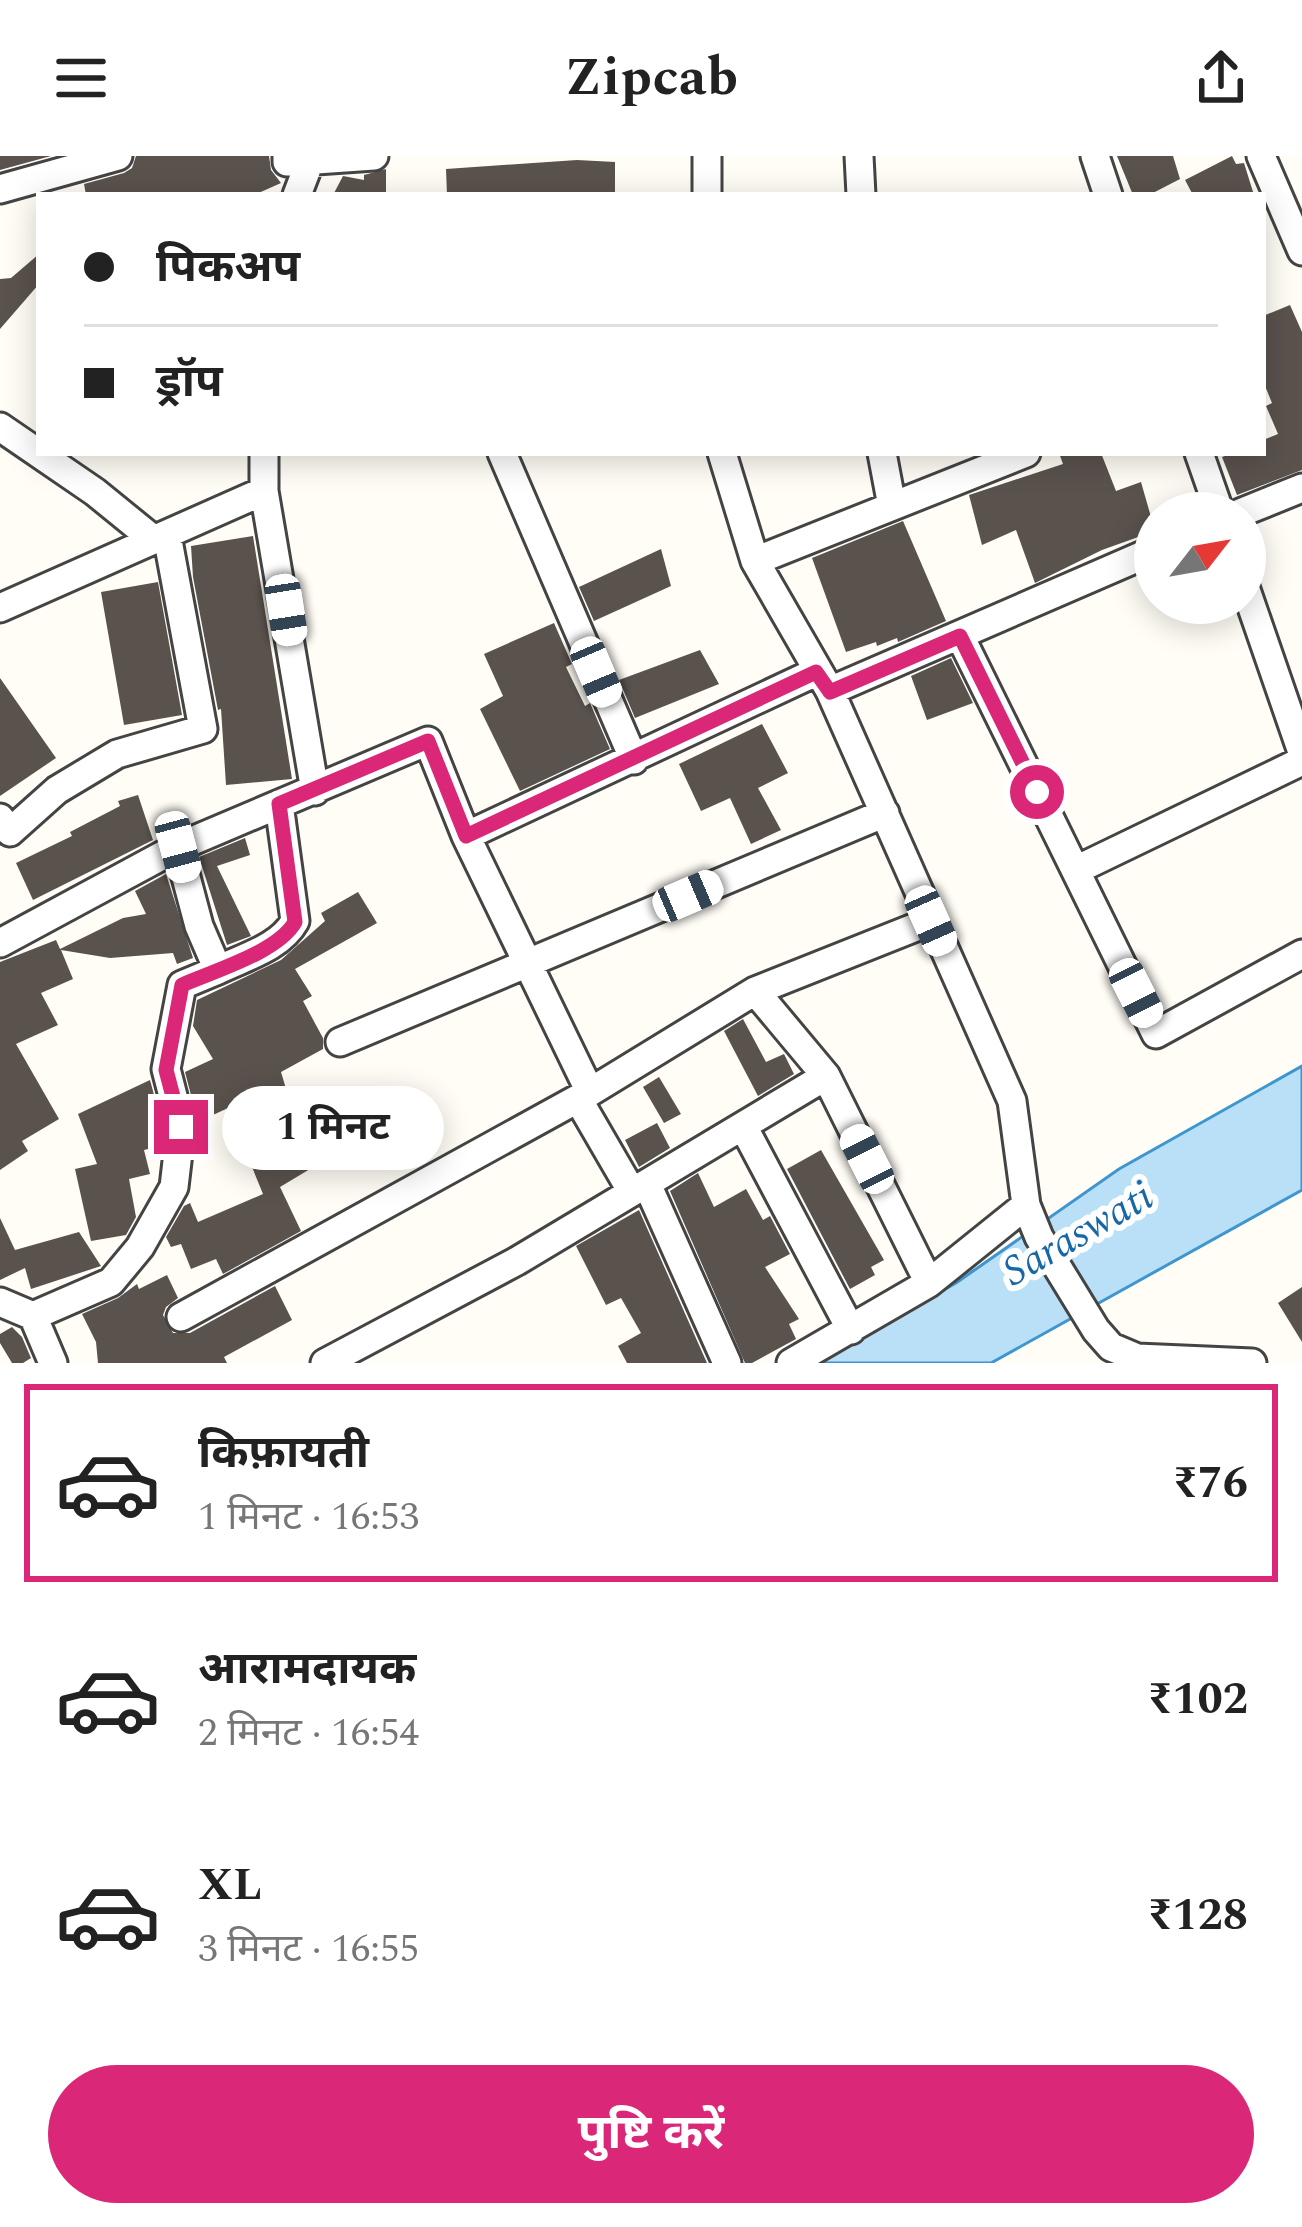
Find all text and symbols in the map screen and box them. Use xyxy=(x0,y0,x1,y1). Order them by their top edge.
text: Zipcab xyxy=(564,37,738,119)
icon: menu xyxy=(48,45,114,111)
icon: share xyxy=(1188,45,1254,111)
text: पिकअप xyxy=(156,233,300,302)
text: ड्रॉप xyxy=(156,348,223,417)
north arrow xyxy=(1134,492,1266,624)
map controls xyxy=(1134,492,1266,624)
car xyxy=(263,572,309,648)
car xyxy=(565,632,627,712)
route start xyxy=(1010,765,1064,819)
car xyxy=(151,808,205,886)
car xyxy=(648,865,728,927)
car xyxy=(900,881,962,961)
car xyxy=(1104,953,1168,1033)
callout: 1 मिनट xyxy=(223,1085,445,1169)
text: 1 मिनट xyxy=(276,1098,390,1157)
route end xyxy=(154,1100,208,1154)
car xyxy=(835,1119,899,1199)
water label: Saraswati xyxy=(991,1165,1166,1303)
text: किफ़ायती xyxy=(198,1419,369,1488)
icon: car xyxy=(54,1429,162,1537)
text: ₹76 xyxy=(1172,1449,1248,1518)
text: 1 मिनट · 16:53 xyxy=(198,1488,419,1547)
text: आरामदायक xyxy=(198,1635,416,1704)
icon: car xyxy=(54,1645,162,1753)
text: ₹102 xyxy=(1147,1665,1248,1734)
text: 2 मिनट · 16:54 xyxy=(198,1704,419,1763)
text: XL xyxy=(198,1851,262,1920)
icon: car xyxy=(54,1861,162,1969)
text: ₹128 xyxy=(1147,1881,1248,1950)
text: 3 मिनट · 16:55 xyxy=(198,1920,419,1979)
button: पुष्टि करें xyxy=(48,2065,1254,2203)

